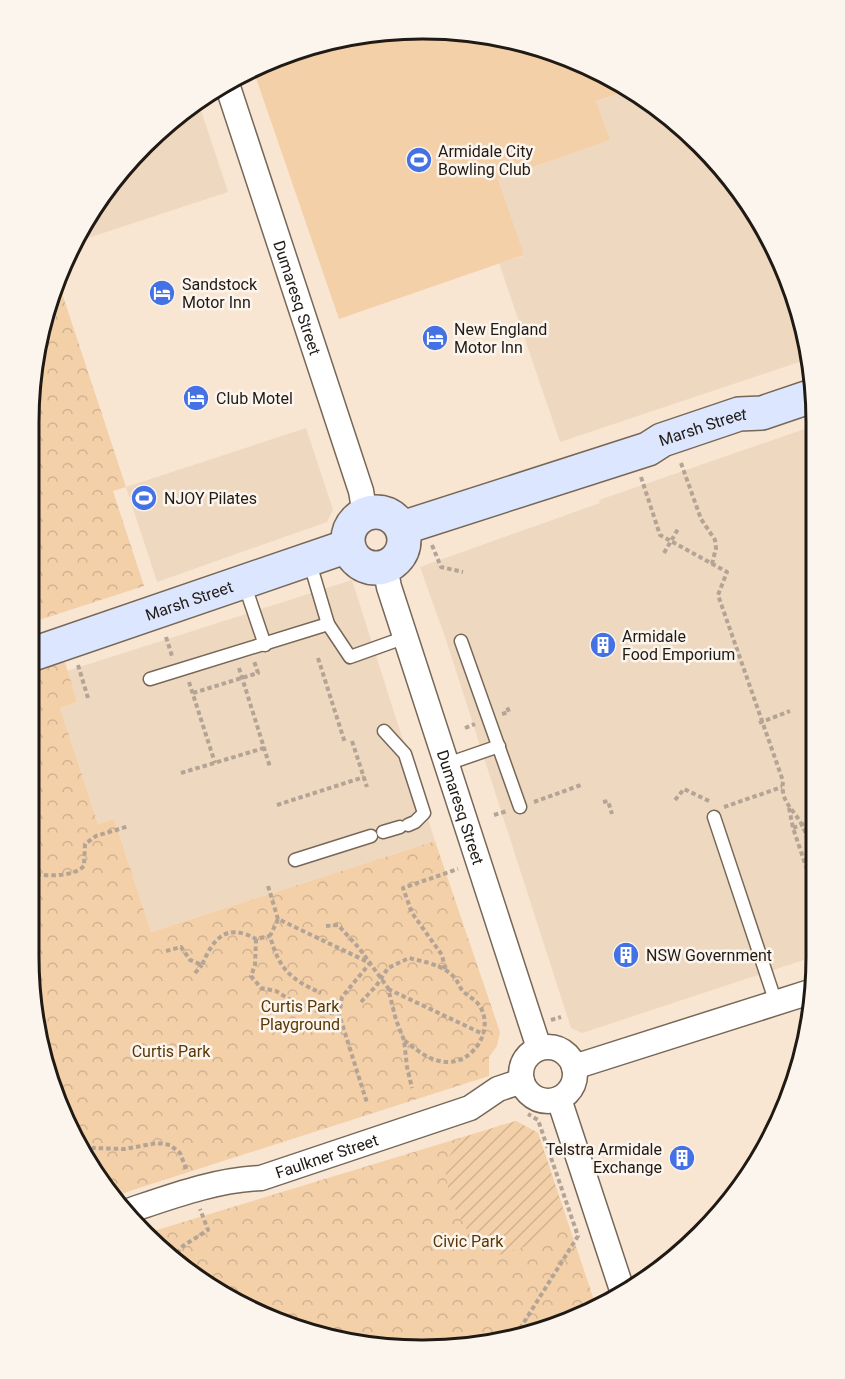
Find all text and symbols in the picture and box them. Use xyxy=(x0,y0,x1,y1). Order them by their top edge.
place label: Armidale City Bowling Club xyxy=(438,142,533,179)
sports icon: Armidale City Bowling Club xyxy=(404,145,434,175)
street label: Dumaresq Street xyxy=(270,238,325,357)
place label: Sandstock Motor Inn xyxy=(182,275,258,312)
hotel icon: Sandstock Motor Inn xyxy=(147,278,177,308)
place label: New England Motor Inn xyxy=(454,320,547,357)
hotel icon: New England Motor Inn xyxy=(420,323,450,353)
hotel icon: Club Motel xyxy=(181,383,211,413)
place label: Club Motel xyxy=(216,389,293,408)
street label: Marsh Street xyxy=(656,404,747,450)
sports icon: NJOY Pilates xyxy=(129,483,159,513)
place label: NJOY Pilates xyxy=(164,489,257,508)
street label: Marsh Street xyxy=(143,577,235,624)
place label: Armidale Food Emporium xyxy=(622,627,735,664)
building icon: Armidale Food Emporium xyxy=(588,630,618,660)
street label: Dumaresq Street xyxy=(433,748,488,867)
building icon: NSW Government xyxy=(611,940,641,970)
place label: NSW Government xyxy=(646,946,772,965)
park label: Curtis Park Playground xyxy=(260,997,340,1034)
park label: Curtis Park xyxy=(132,1042,211,1061)
street label: Faulkner Street xyxy=(273,1130,380,1182)
place label: Telstra Armidale Exchange xyxy=(546,1140,662,1177)
building icon: Telstra Armidale Exchange xyxy=(667,1143,697,1173)
park label: Civic Park xyxy=(433,1232,504,1251)

